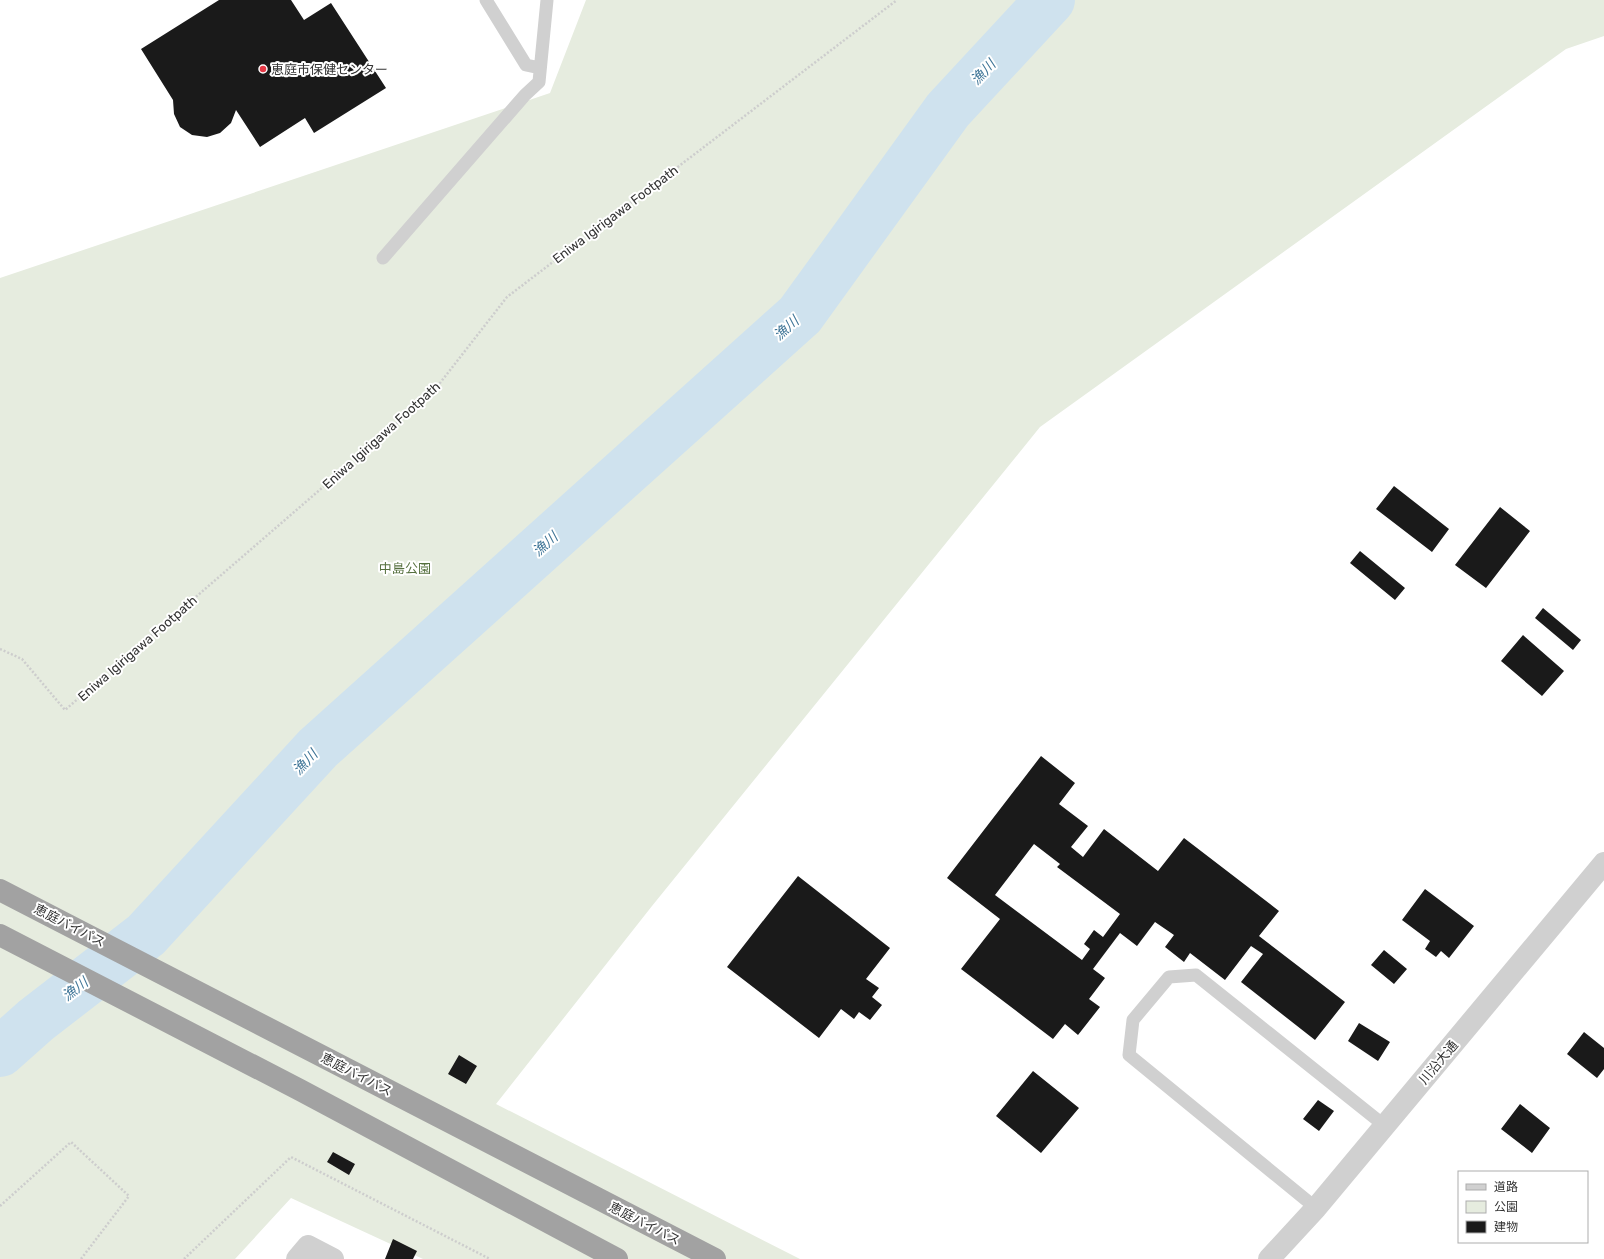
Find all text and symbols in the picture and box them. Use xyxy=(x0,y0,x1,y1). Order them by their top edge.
water label: 漁川 xyxy=(968,55,1000,88)
place label: 恵庭市保健センター xyxy=(271,62,388,77)
marker: 恵庭市保健センター xyxy=(258,64,268,74)
street label: Eniwa Igirigawa Footpath xyxy=(550,162,681,267)
water label: 漁川 xyxy=(770,311,804,344)
street label: Eniwa Igirigawa Footpath xyxy=(320,379,444,493)
water label: 漁川 xyxy=(529,527,563,560)
park label: 中島公園 xyxy=(379,561,431,576)
street label: Eniwa Igirigawa Footpath xyxy=(75,593,201,705)
water label: 漁川 xyxy=(290,745,322,778)
street label: 恵庭バイパス xyxy=(32,901,108,950)
water label: 漁川 xyxy=(59,973,93,1005)
street label: 川沿大通 xyxy=(1416,1038,1461,1087)
street label: 恵庭バイパス xyxy=(319,1050,395,1099)
legend xyxy=(1458,1171,1588,1243)
text: 道路 xyxy=(1494,1180,1518,1194)
street label: 恵庭バイパス xyxy=(607,1199,683,1248)
text: 公園 xyxy=(1494,1200,1518,1214)
text: 建物 xyxy=(1494,1220,1518,1234)

